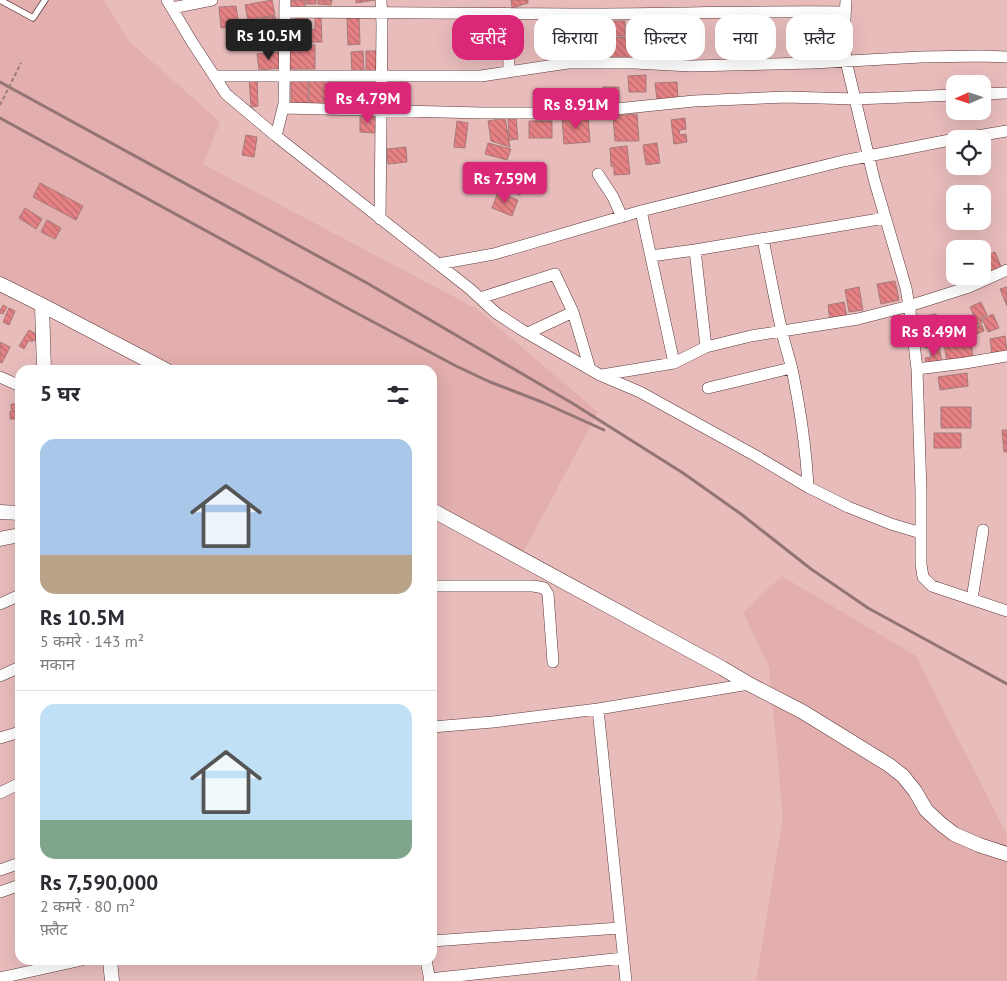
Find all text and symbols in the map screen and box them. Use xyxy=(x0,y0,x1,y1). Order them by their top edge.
chip: खरीदें xyxy=(452,15,524,60)
chip: किराया xyxy=(534,15,616,60)
chip: फ़िल्टर xyxy=(626,15,705,60)
chip: नया xyxy=(715,15,776,60)
chip: फ़्लैट xyxy=(786,15,853,60)
pin: Rs 10.5M xyxy=(217,18,321,61)
text: Rs 10.5M xyxy=(237,25,301,45)
north arrow xyxy=(946,75,991,120)
map controls xyxy=(946,75,991,285)
pin: Rs 4.79M xyxy=(316,82,420,124)
text: Rs 4.79M xyxy=(336,88,400,108)
pin: Rs 8.91M xyxy=(524,88,628,130)
text: Rs 8.91M xyxy=(544,94,608,114)
button: locate xyxy=(946,130,991,175)
pin: Rs 7.59M xyxy=(453,162,557,204)
text: Rs 7.59M xyxy=(474,168,536,188)
button: + xyxy=(946,185,991,230)
button: − xyxy=(946,240,991,285)
pin: Rs 8.49M xyxy=(882,314,986,357)
text: Rs 8.49M xyxy=(902,321,966,341)
text: 5 घर xyxy=(40,380,80,407)
icon: filters xyxy=(384,381,412,409)
icon: home xyxy=(181,471,271,561)
text: Rs 10.5M xyxy=(40,604,125,631)
text: 5 कमरे · 143 m² xyxy=(40,631,144,651)
text: मकान xyxy=(40,654,75,674)
icon: home xyxy=(181,737,271,827)
text: Rs 7,590,000 xyxy=(40,869,158,896)
text: 2 कमरे · 80 m² xyxy=(40,896,135,916)
text: फ़्लैट xyxy=(40,919,68,939)

